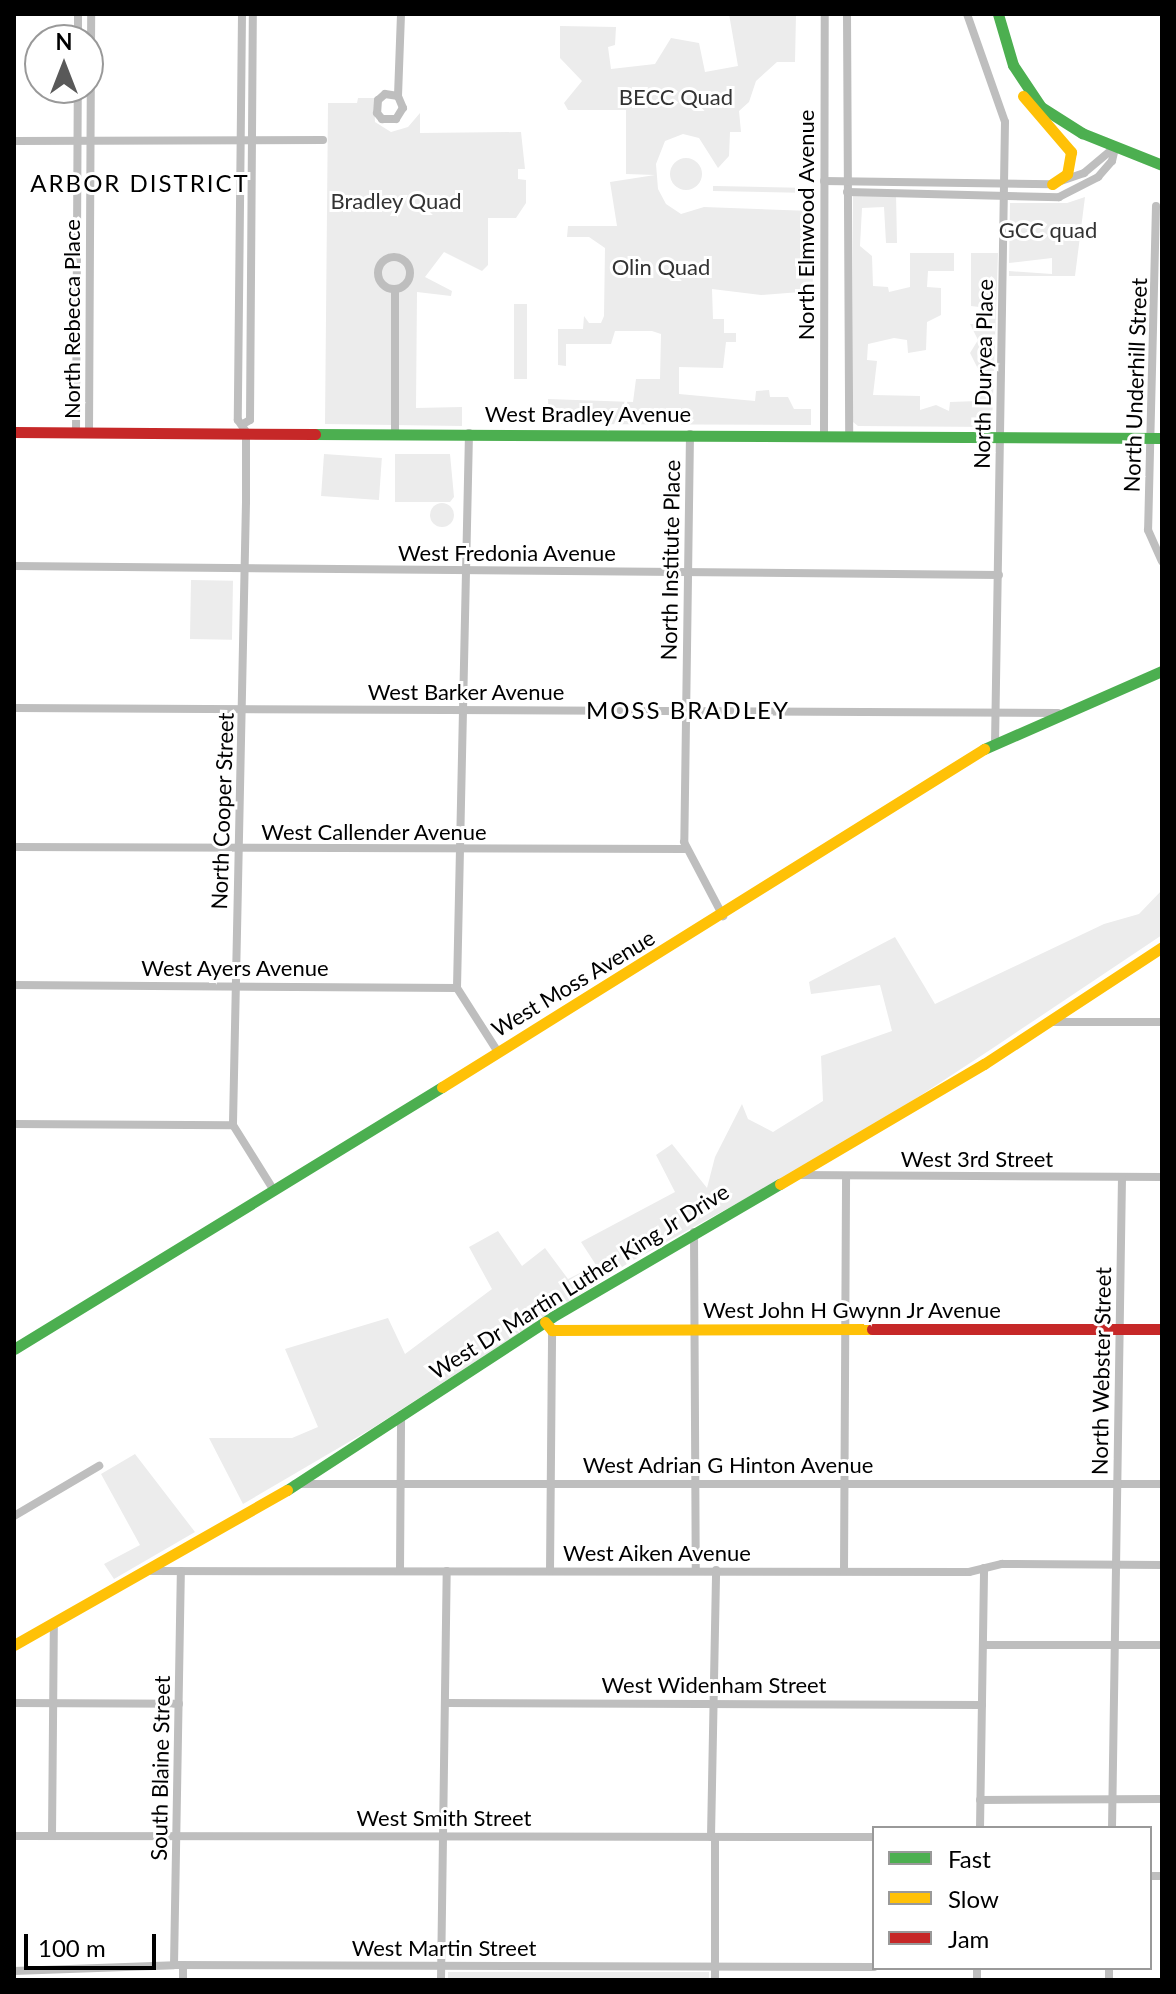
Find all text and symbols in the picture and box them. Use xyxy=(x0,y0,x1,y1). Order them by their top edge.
north arrow xyxy=(24,24,104,104)
text: N xyxy=(56,28,72,55)
park label: BECC Quad xyxy=(619,84,733,110)
street label: North Elmwood Avenue xyxy=(793,109,819,341)
district label: ARBOR DISTRICT xyxy=(30,169,250,197)
park label: Bradley Quad xyxy=(330,188,462,214)
park label: GCC quad xyxy=(999,217,1097,243)
street label: North Rebecca Place xyxy=(59,219,85,419)
park label: Olin Quad xyxy=(612,254,710,280)
street label: North Underhill Street xyxy=(1118,277,1152,493)
street label: North Duryea Place xyxy=(968,279,998,469)
street label: West Bradley Avenue xyxy=(484,401,692,427)
street label: North Institute Place xyxy=(655,460,685,660)
street label: West Fredonia Avenue xyxy=(398,540,616,566)
street label: West Barker Avenue xyxy=(367,679,565,705)
district label: MOSS BRADLEY xyxy=(586,696,790,724)
street label: North Cooper Street xyxy=(205,712,239,910)
street label: West Callender Avenue xyxy=(261,819,487,845)
street label: West Moss Avenue xyxy=(486,924,660,1042)
street label: West Ayers Avenue xyxy=(141,955,329,981)
street label: West 3rd Street xyxy=(901,1146,1053,1172)
street label: West Dr Martin Luther King Jr Drive xyxy=(424,1177,734,1385)
street label: North Webster Street xyxy=(1086,1266,1116,1476)
street label: West John H Gwynn Jr Avenue xyxy=(702,1297,1002,1323)
street label: West Adrian G Hinton Avenue xyxy=(582,1452,874,1478)
street label: West Aiken Avenue xyxy=(562,1540,752,1566)
street label: West Widenham Street xyxy=(601,1672,827,1698)
street label: South Blaine Street xyxy=(145,1675,175,1861)
street label: West Smith Street xyxy=(357,1805,531,1831)
legend xyxy=(872,1826,1152,1970)
text: Fast xyxy=(948,1844,991,1873)
text: Slow xyxy=(948,1884,999,1913)
scale bar xyxy=(28,1918,160,1968)
text: Jam xyxy=(948,1924,989,1953)
text: 100 m xyxy=(38,1933,106,1962)
street label: West Martin Street xyxy=(352,1935,536,1961)

